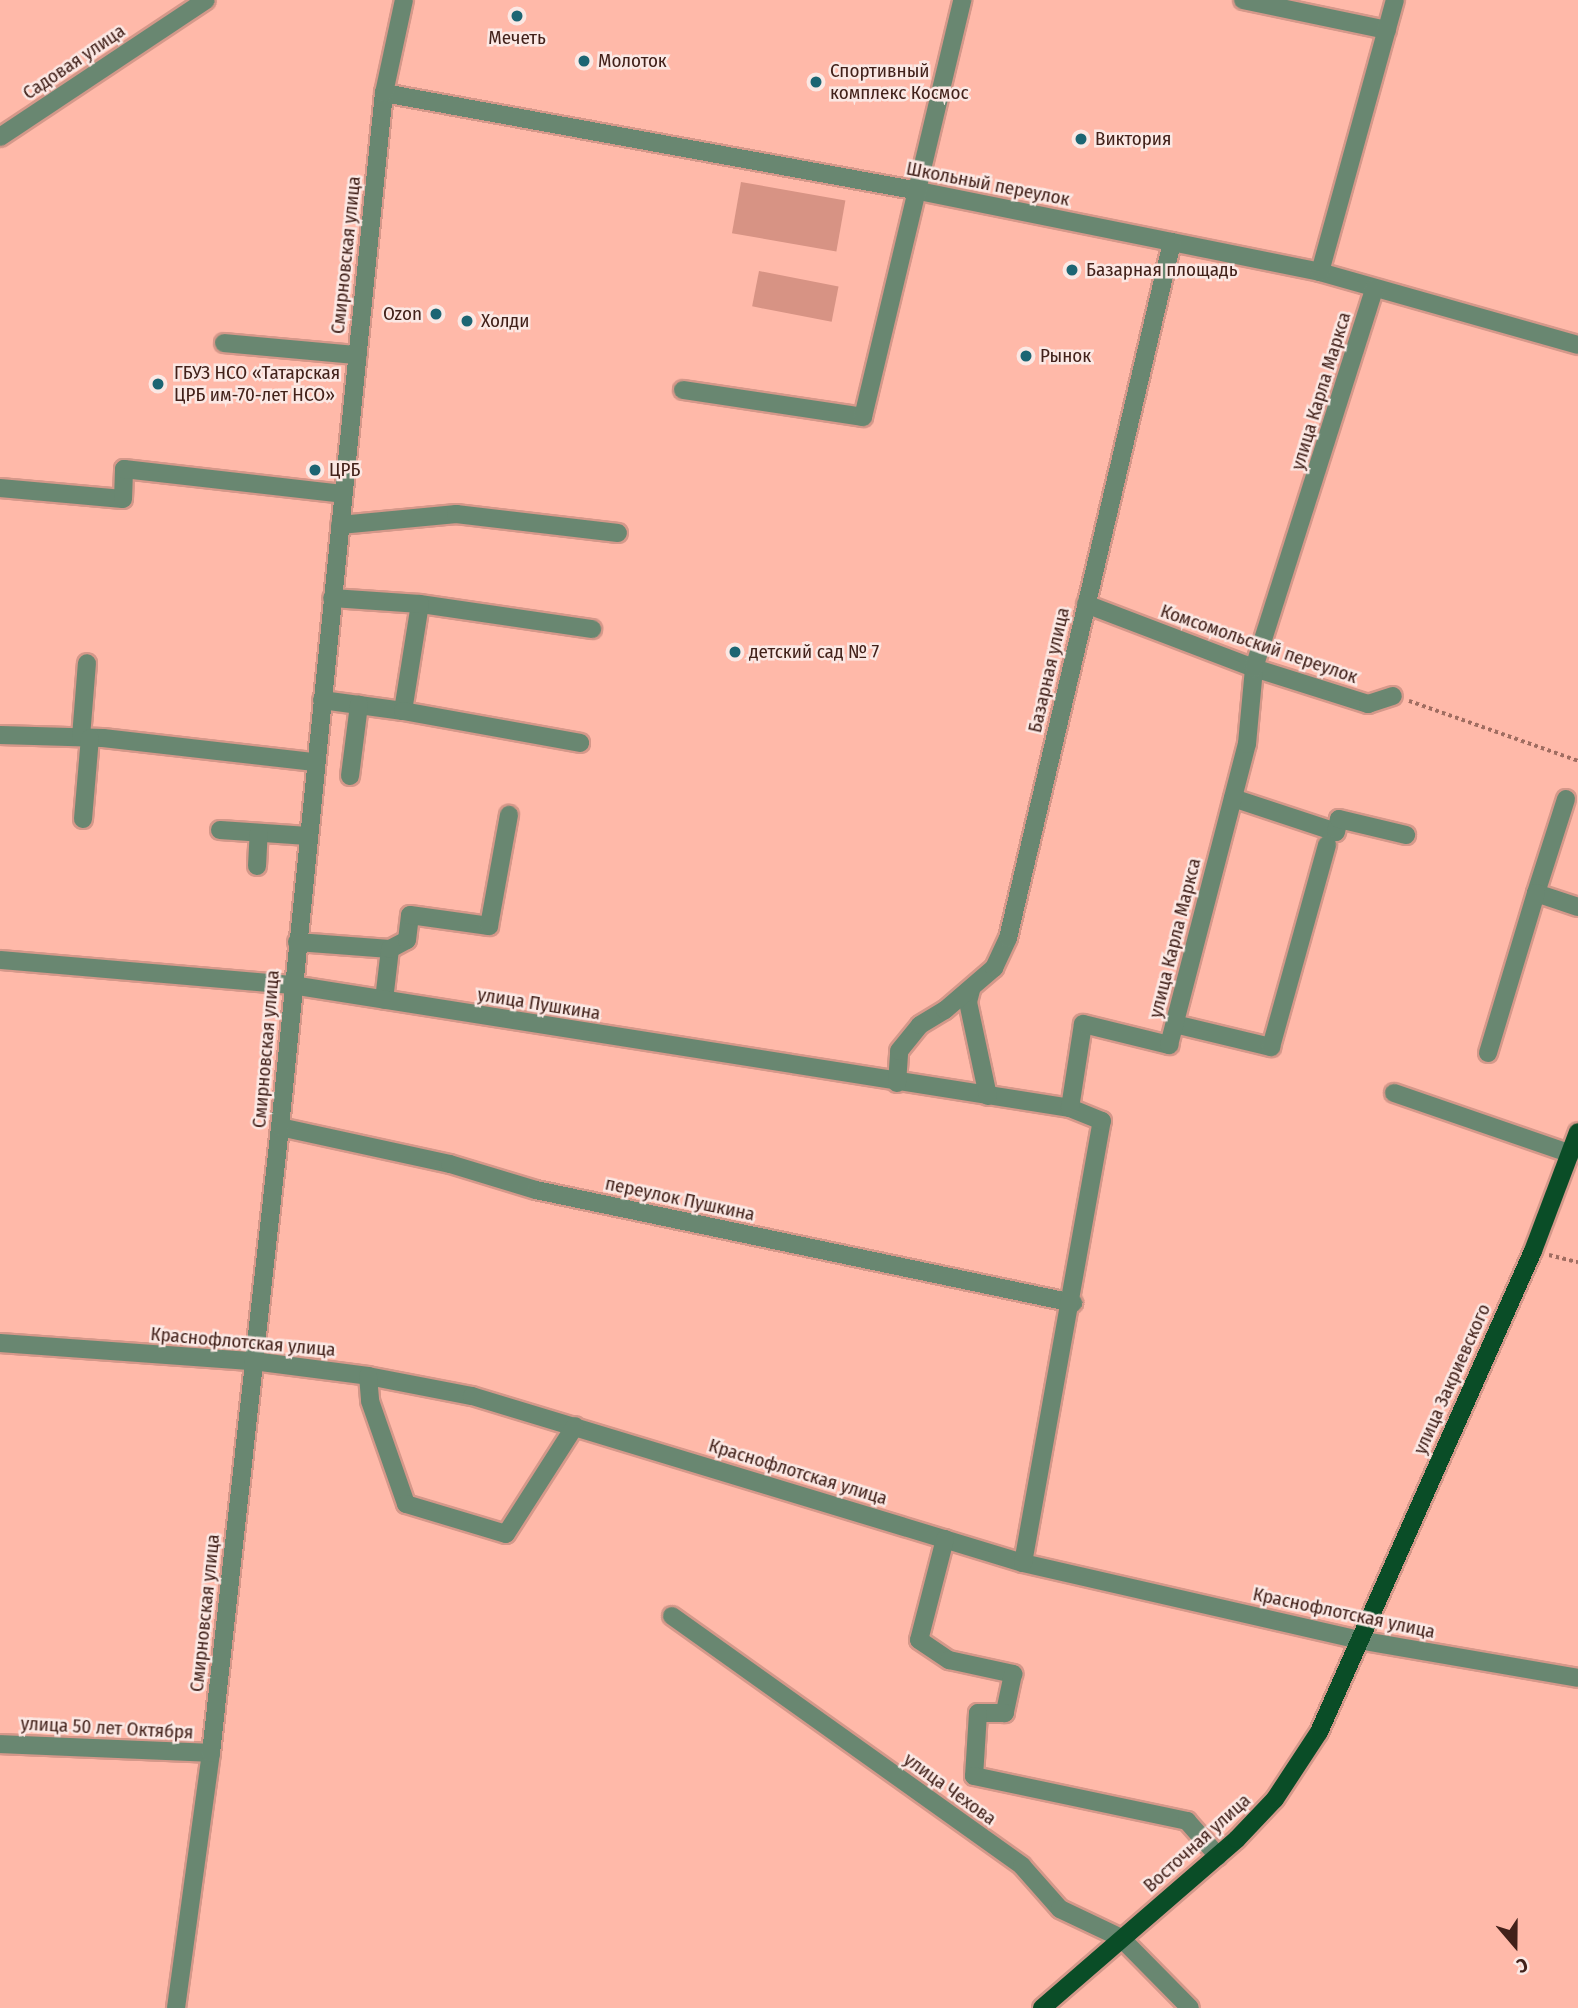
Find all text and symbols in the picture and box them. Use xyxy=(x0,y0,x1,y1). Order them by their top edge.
marker: Мечеть xyxy=(509,8,525,24)
street label: Садовая улица xyxy=(19,19,129,105)
place label: Мечеть xyxy=(488,27,546,49)
place label: Молоток xyxy=(598,50,667,72)
marker: Молоток xyxy=(576,53,592,69)
place label: Спортивный комплекс Космос xyxy=(830,60,969,104)
marker: Спортивный комплекс Космос xyxy=(808,74,824,90)
place label: Виктория xyxy=(1095,128,1171,150)
marker: Виктория xyxy=(1073,131,1089,147)
street label: Школьный переулок xyxy=(904,157,1072,211)
street label: Смирновская улица xyxy=(326,175,366,335)
place label: Базарная площадь xyxy=(1086,259,1237,281)
marker: Базарная площадь xyxy=(1064,262,1080,278)
place label: Ozon xyxy=(383,303,422,325)
marker: Ozon xyxy=(428,306,444,322)
street label: улица Карла Маркса xyxy=(1286,309,1356,473)
place label: Холди xyxy=(481,310,529,332)
marker: Холди xyxy=(459,313,475,329)
place label: Рынок xyxy=(1040,345,1091,367)
marker: Рынок xyxy=(1018,348,1034,364)
place label: ГБУЗ НСО «Татарская ЦРБ им-70-лет НСО» xyxy=(174,362,340,406)
marker: ГБУЗ НСО «Татарская ЦРБ им-70-лет НСО» xyxy=(148,374,168,394)
place label: ЦРБ xyxy=(329,459,360,481)
marker: ЦРБ xyxy=(307,462,323,478)
street label: Комсомольский переулок xyxy=(1158,600,1360,688)
street label: Базарная улица xyxy=(1024,605,1074,735)
place label: детский сад № 7 xyxy=(749,641,879,663)
marker: детский сад № 7 xyxy=(727,644,743,660)
street label: улица Карла Маркса xyxy=(1144,856,1206,1020)
street label: Смирновская улица xyxy=(248,969,284,1129)
street label: улица Пушкина xyxy=(476,983,602,1025)
street label: переулок Пушкина xyxy=(603,1172,757,1226)
street label: улица Закриевского xyxy=(1409,1300,1495,1458)
street label: Краснофлотская улица xyxy=(150,1323,336,1361)
street label: Краснофлотская улица xyxy=(706,1434,890,1510)
street label: Смирновская улица xyxy=(185,1533,225,1693)
street label: Краснофлотская улица xyxy=(1251,1583,1437,1643)
street label: улица 50 лет Октября xyxy=(20,1712,194,1744)
street label: улица Чехова xyxy=(899,1748,1001,1830)
street label: Восточная улица xyxy=(1139,1789,1255,1897)
north arrow xyxy=(1480,1910,1550,1980)
text: С xyxy=(1514,1953,1531,1978)

